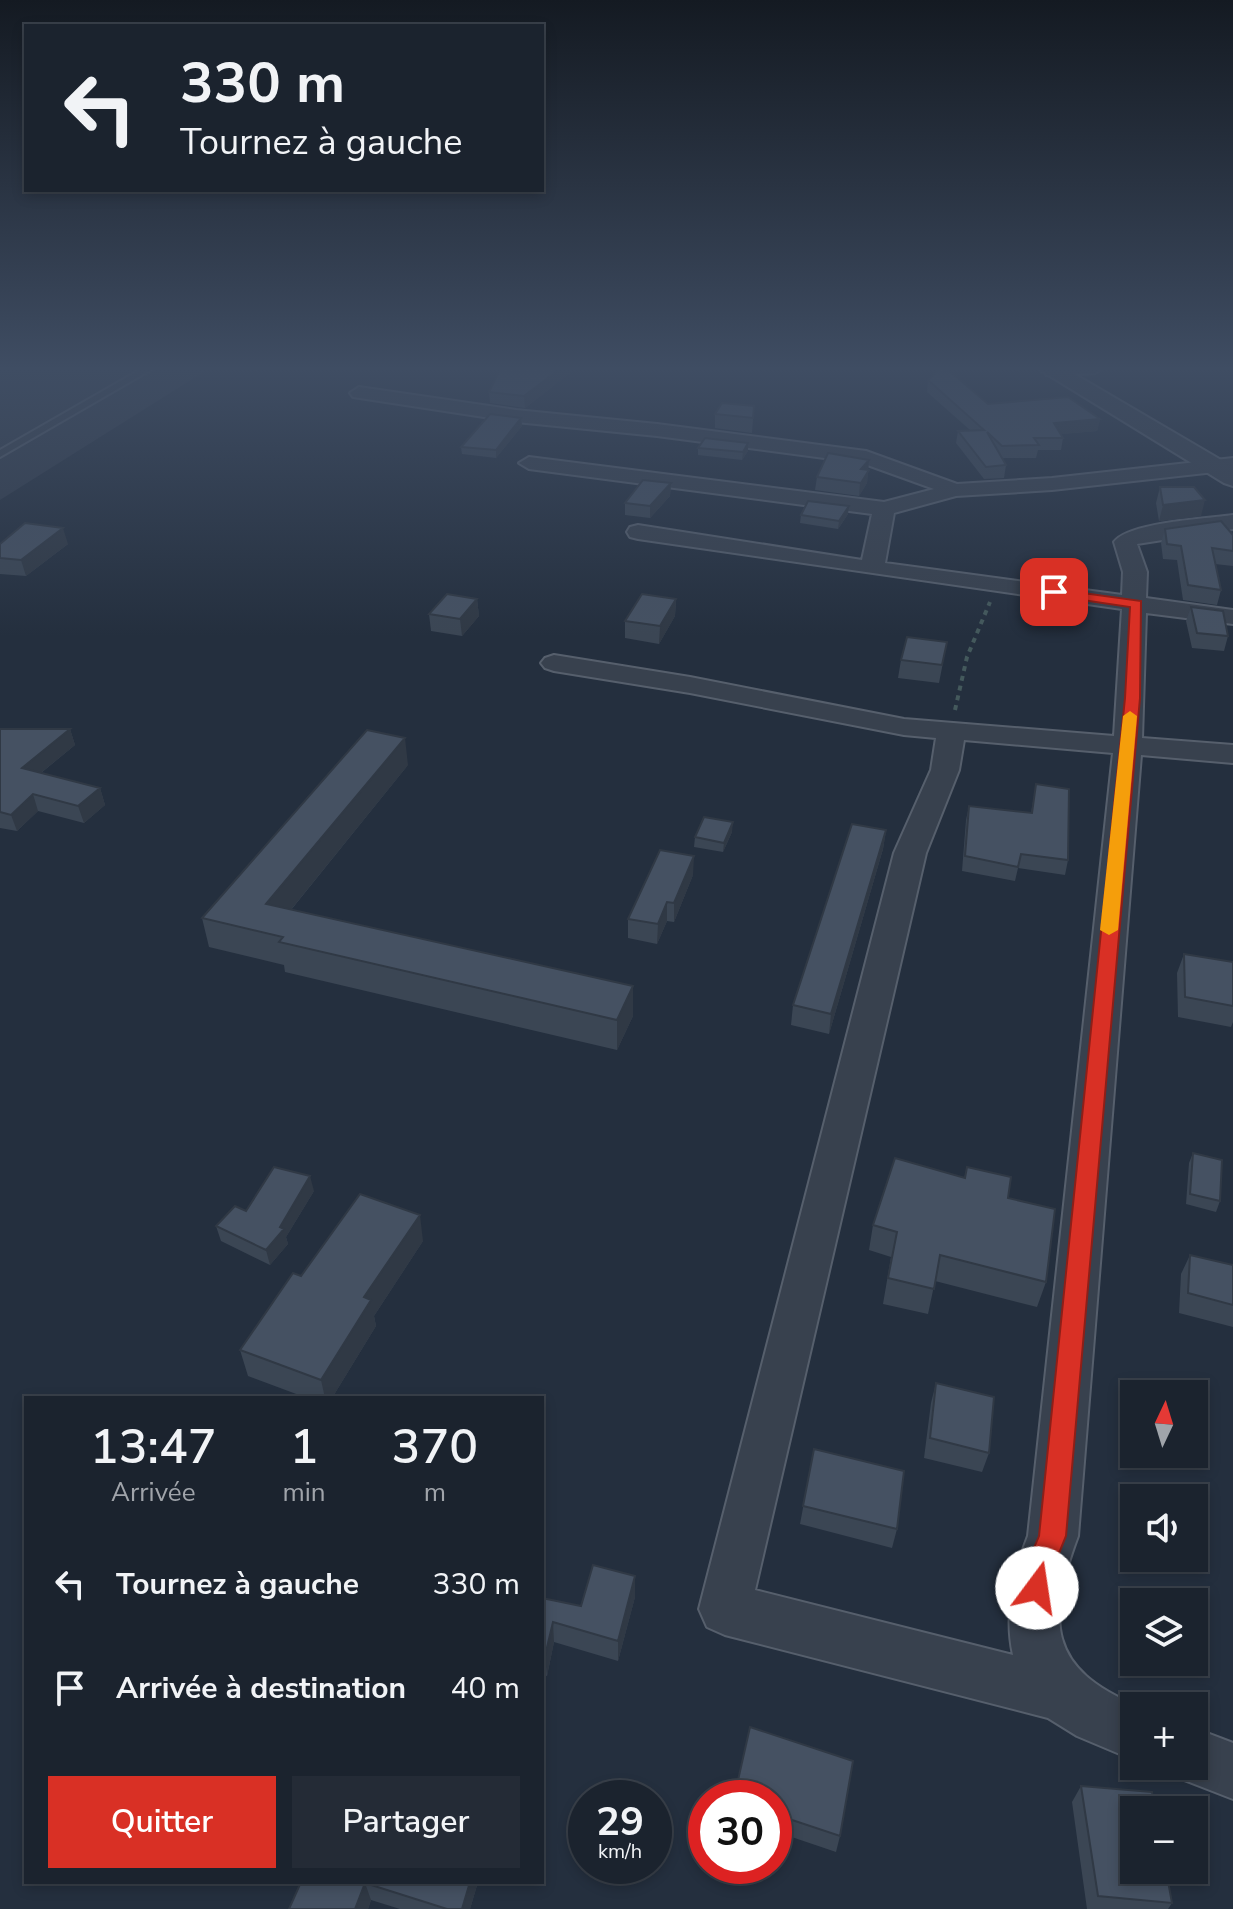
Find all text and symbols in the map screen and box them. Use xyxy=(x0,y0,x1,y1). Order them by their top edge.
text: 330 m xyxy=(180,45,345,122)
icon: left xyxy=(48,56,152,160)
text: Tournez à gauche xyxy=(180,118,462,167)
pin xyxy=(1020,558,1088,626)
icon: arrive xyxy=(1032,570,1076,614)
north arrow xyxy=(1120,1380,1208,1468)
map controls xyxy=(1120,1380,1208,1884)
text: 13:47 xyxy=(90,1414,217,1480)
text: 1 xyxy=(290,1414,318,1480)
text: 370 xyxy=(392,1414,478,1480)
text: Arrivée xyxy=(111,1475,196,1510)
text: min xyxy=(283,1475,326,1510)
text: m xyxy=(424,1475,446,1510)
button: sound xyxy=(1120,1484,1208,1572)
position arrow xyxy=(995,1546,1079,1630)
icon: left xyxy=(48,1562,92,1606)
text: Tournez à gauche xyxy=(116,1564,359,1605)
text: 330 m xyxy=(433,1564,520,1605)
button: layers xyxy=(1120,1588,1208,1676)
icon: arrive xyxy=(48,1666,92,1710)
text: Arrivée à destination xyxy=(116,1668,406,1709)
text: 40 m xyxy=(451,1668,520,1709)
button: + xyxy=(1120,1692,1208,1780)
button: Quitter xyxy=(48,1776,276,1868)
button: Partager xyxy=(292,1776,520,1868)
speed limit sign: 30 xyxy=(688,1780,792,1884)
text: 29 xyxy=(596,1795,644,1849)
button: − xyxy=(1120,1796,1208,1884)
text: km/h xyxy=(598,1838,642,1865)

